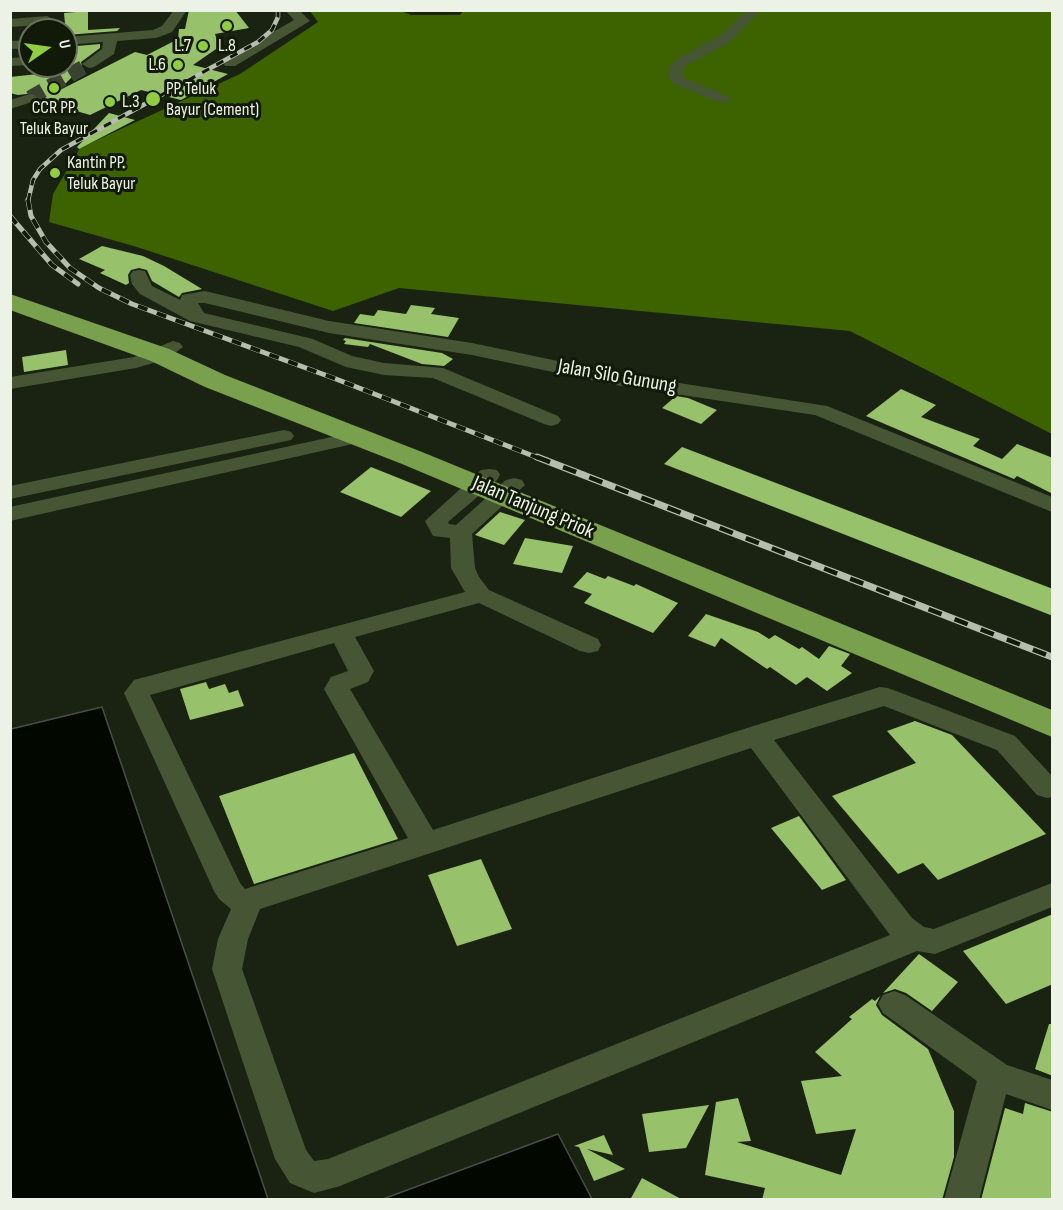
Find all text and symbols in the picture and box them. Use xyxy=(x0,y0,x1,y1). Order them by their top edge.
north arrow xyxy=(18,18,78,78)
marker: L.8 xyxy=(220,19,234,33)
place label: L.7 xyxy=(174,35,191,57)
place label: L.8 xyxy=(218,35,236,57)
text: U xyxy=(54,38,74,50)
marker: L.7 xyxy=(196,39,210,53)
place label: L.6 xyxy=(148,54,166,76)
marker: L.6 xyxy=(171,58,185,72)
place label: PP. Teluk Bayur (Cement) xyxy=(166,78,259,121)
marker: CCR PP. Teluk Bayur xyxy=(47,81,61,95)
marker: PP. Teluk Bayur (Cement) xyxy=(144,90,162,108)
place label: L.3 xyxy=(122,91,140,113)
marker: L.3 xyxy=(103,95,117,109)
place label: CCR PP. Teluk Bayur xyxy=(20,97,88,140)
place label: Kantin PP. Teluk Bayur xyxy=(67,152,135,195)
marker: Kantin PP. Teluk Bayur xyxy=(48,166,62,180)
street label: Jalan Silo Gunung xyxy=(556,354,678,400)
street label: Jalan Tanjung Priok xyxy=(468,471,598,545)

